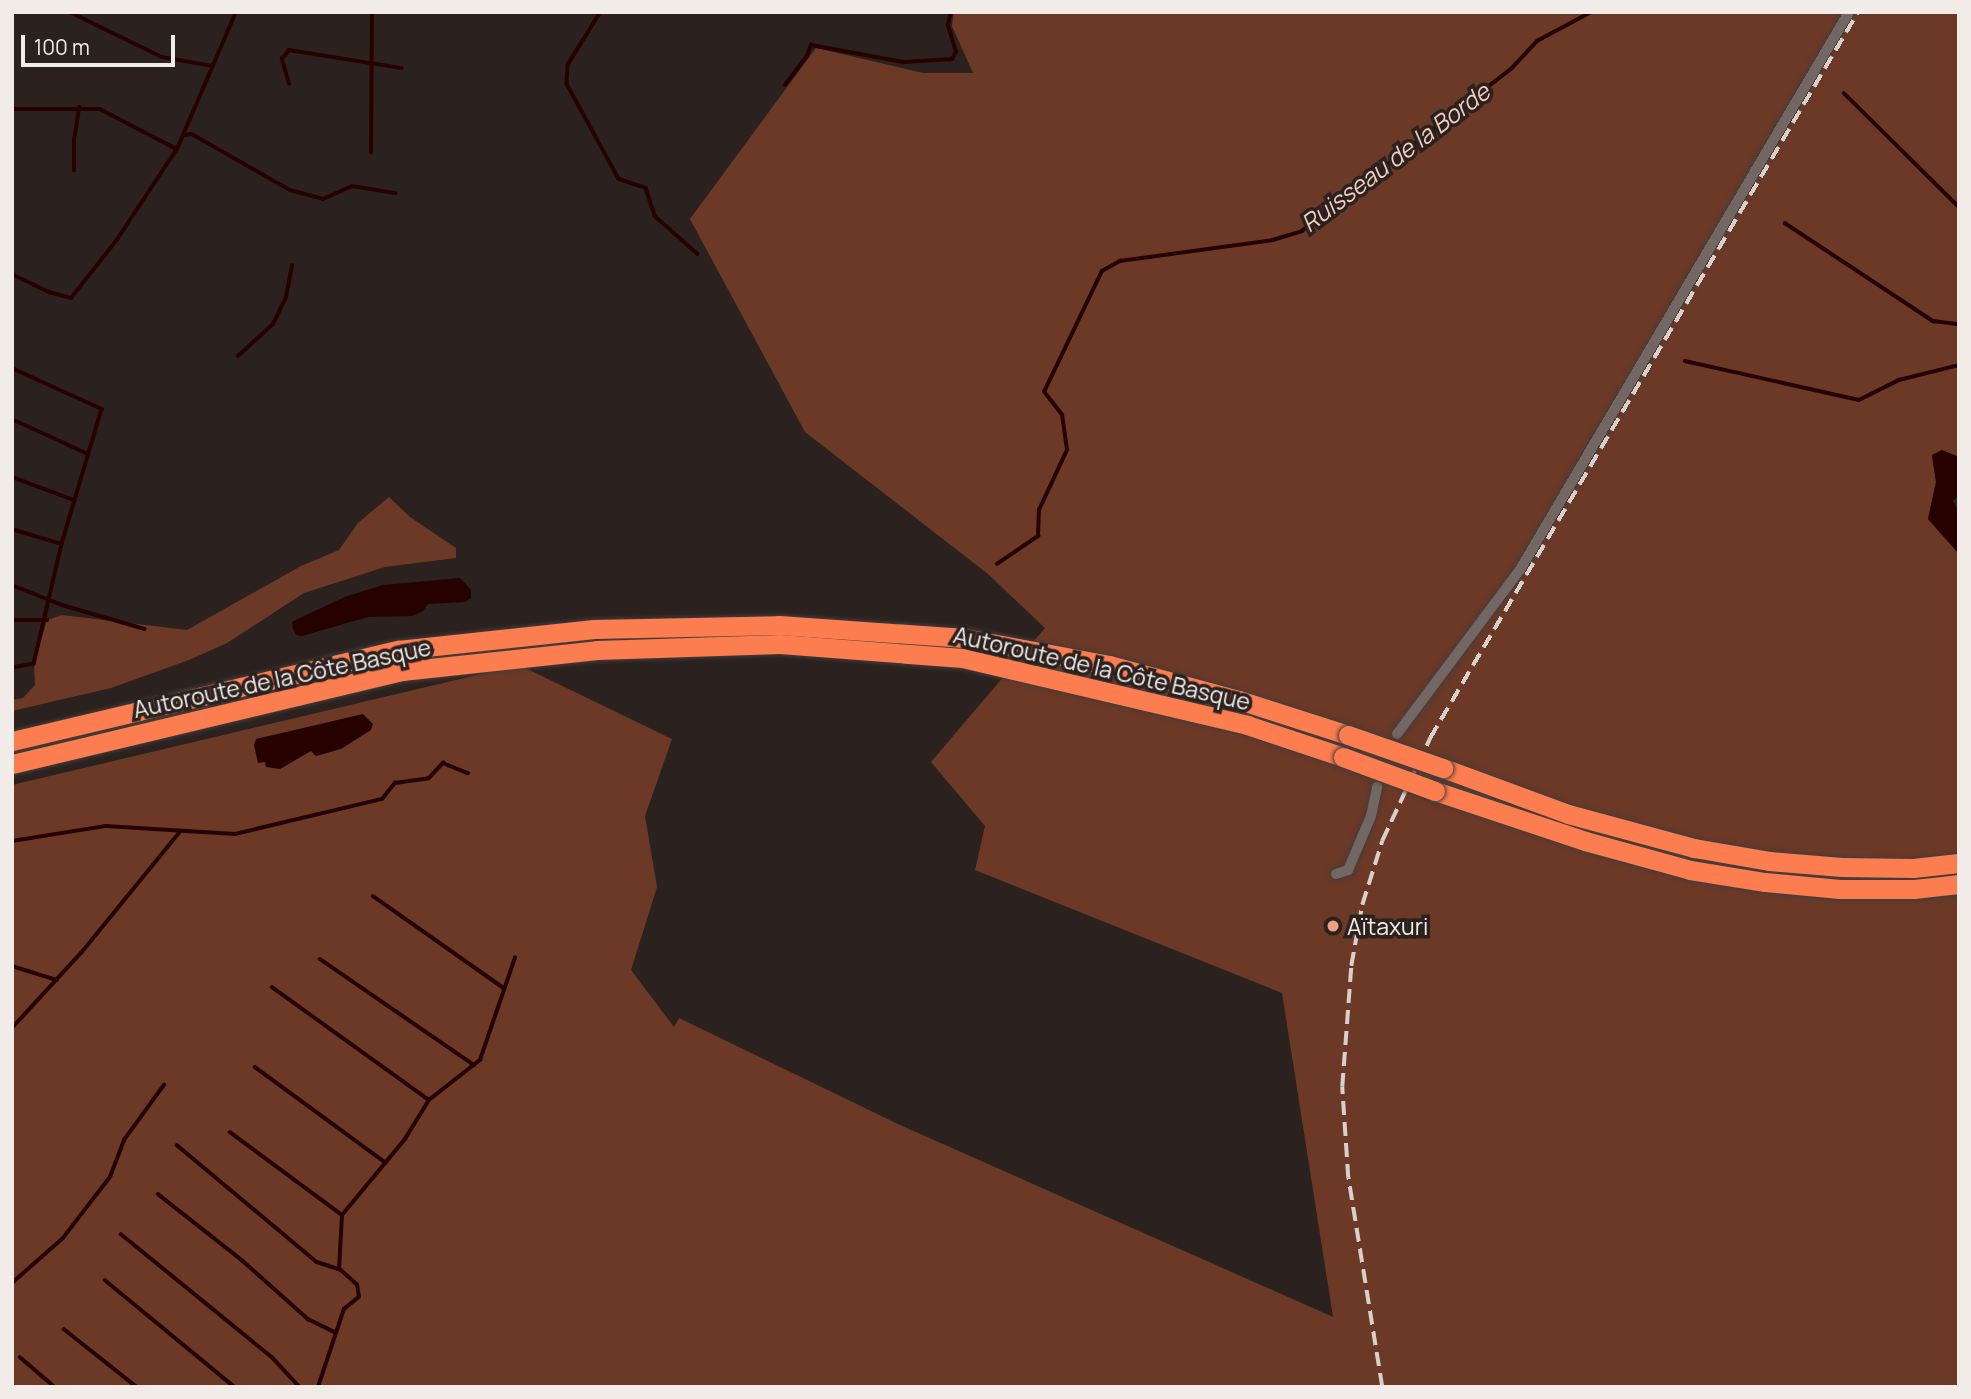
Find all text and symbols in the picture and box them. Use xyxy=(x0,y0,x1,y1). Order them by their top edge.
scale bar xyxy=(24,21,178,65)
text: 100 m xyxy=(34,33,90,61)
water label: Ruisseau de la Borde xyxy=(1295,77,1495,237)
street label: Autoroute de la Côte Basque xyxy=(951,620,1253,716)
street label: Autoroute de la Côte Basque xyxy=(131,633,433,723)
place label: Aïtaxuri xyxy=(1347,912,1428,940)
marker: Aïtaxuri xyxy=(1325,918,1341,934)

